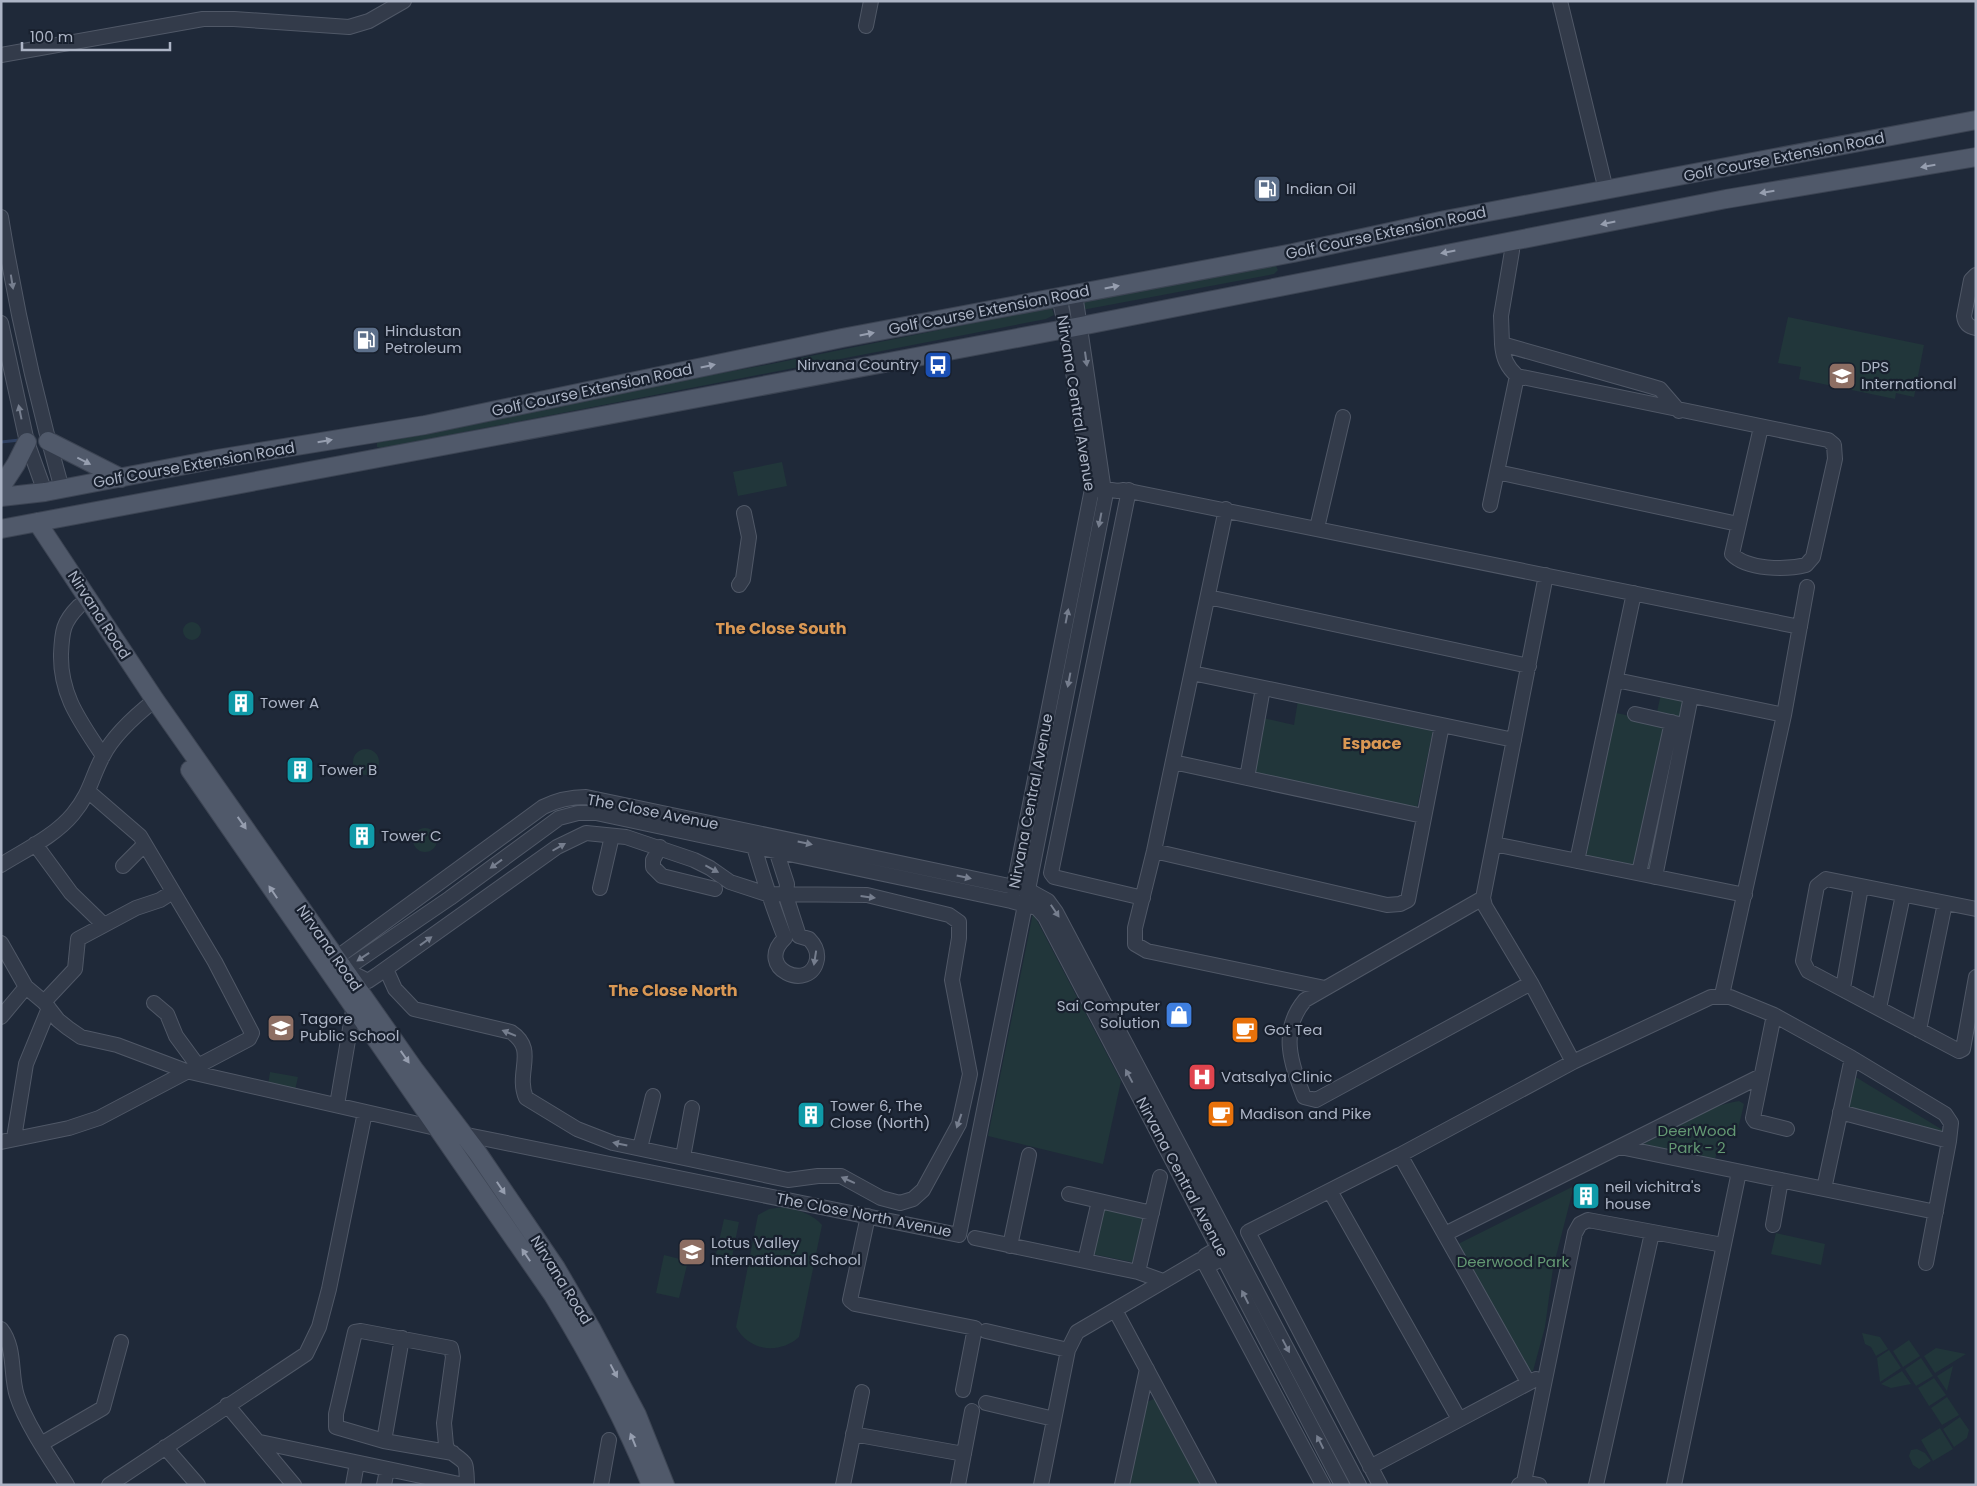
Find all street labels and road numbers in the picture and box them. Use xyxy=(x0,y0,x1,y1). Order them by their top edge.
street label: Golf Course Extension Road xyxy=(1682,127,1886,186)
street label: Golf Course Extension Road xyxy=(1284,201,1488,264)
street label: Golf Course Extension Road xyxy=(887,280,1091,339)
street label: Nirvana Central Avenue xyxy=(1052,313,1101,492)
street label: Golf Course Extension Road xyxy=(490,358,694,421)
street label: Golf Course Extension Road xyxy=(91,436,296,493)
street label: Nirvana Road xyxy=(63,567,136,663)
street label: Nirvana Central Avenue xyxy=(1003,712,1058,890)
street label: The Close Avenue xyxy=(586,788,721,835)
street label: Nirvana Road xyxy=(292,900,367,995)
street label: Nirvana Central Avenue xyxy=(1131,1093,1233,1260)
street label: The Close North Avenue xyxy=(775,1187,954,1242)
street label: Nirvana Road xyxy=(526,1231,597,1328)

